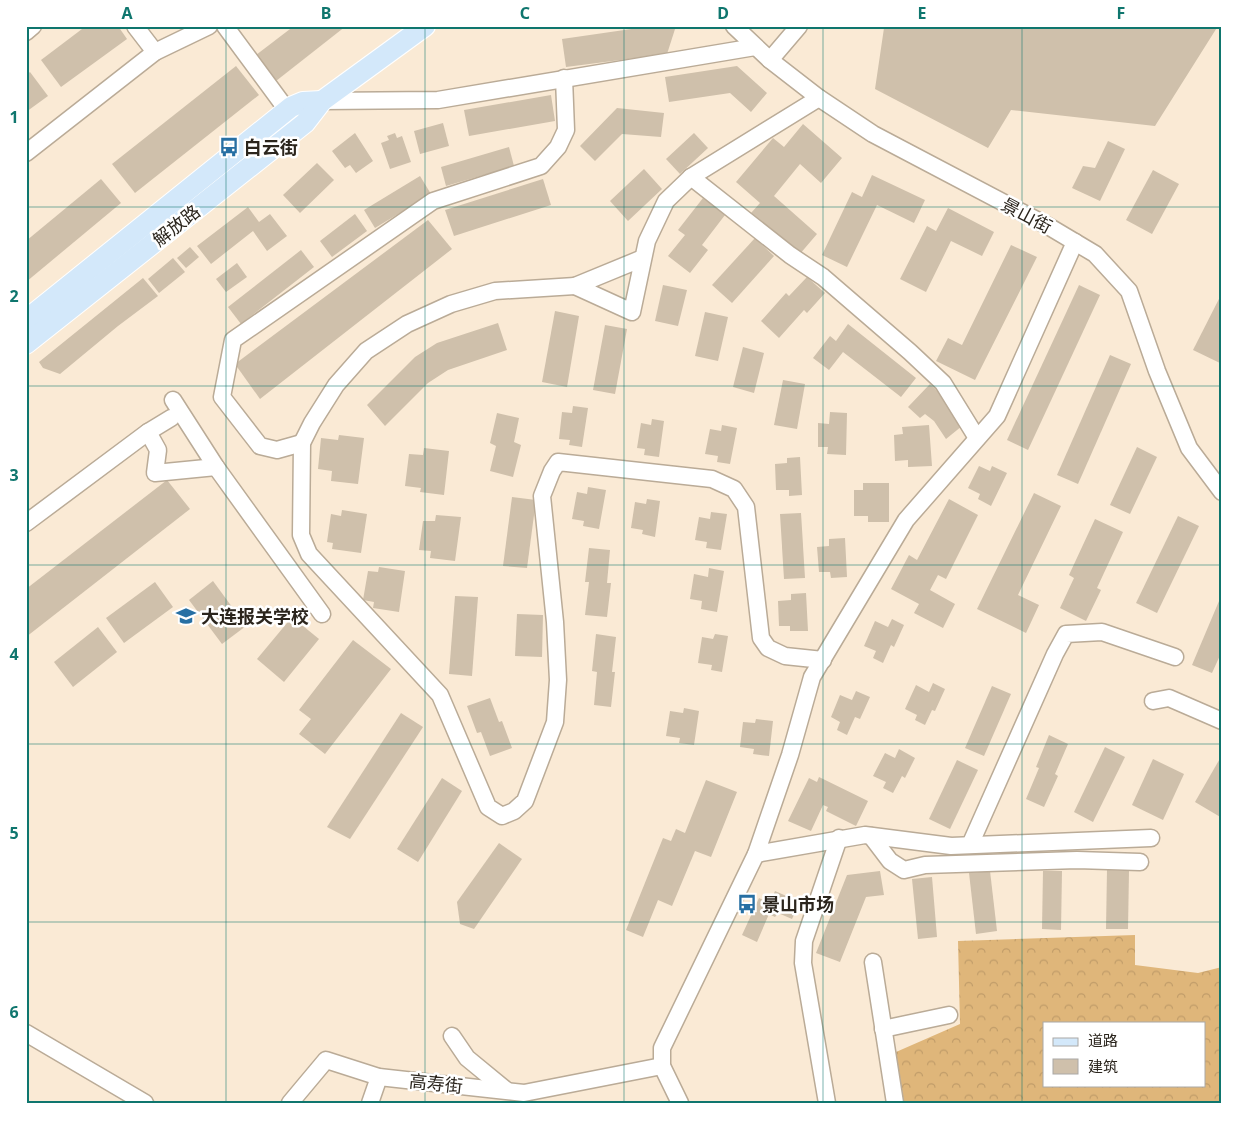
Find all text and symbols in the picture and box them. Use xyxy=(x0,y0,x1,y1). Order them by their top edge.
text: A xyxy=(121,2,133,24)
text: B xyxy=(321,2,331,24)
text: C xyxy=(520,2,530,24)
text: D xyxy=(717,2,729,24)
text: E xyxy=(918,2,927,24)
text: F xyxy=(1117,2,1125,24)
text: 1 xyxy=(9,106,19,128)
place label: 白云街 xyxy=(244,135,298,159)
bus stop icon: 白云街 xyxy=(218,136,240,158)
street label: 景山街 xyxy=(998,192,1056,238)
street label: 解放路 xyxy=(147,199,205,251)
text: 2 xyxy=(9,285,19,307)
text: 3 xyxy=(9,464,19,486)
place label: 大连报关学校 xyxy=(201,604,309,628)
school or university icon: 大连报关学校 xyxy=(175,605,197,627)
text: 4 xyxy=(9,643,19,665)
text: 5 xyxy=(9,822,19,844)
place label: 景山市场 xyxy=(762,892,834,916)
bus stop icon: 景山市场 xyxy=(736,893,758,915)
text: 6 xyxy=(9,1001,19,1023)
legend xyxy=(1043,1022,1206,1086)
text: 道路 xyxy=(1088,1030,1118,1050)
text: 建筑 xyxy=(1088,1056,1118,1076)
street label: 高寿街 xyxy=(408,1068,464,1098)

